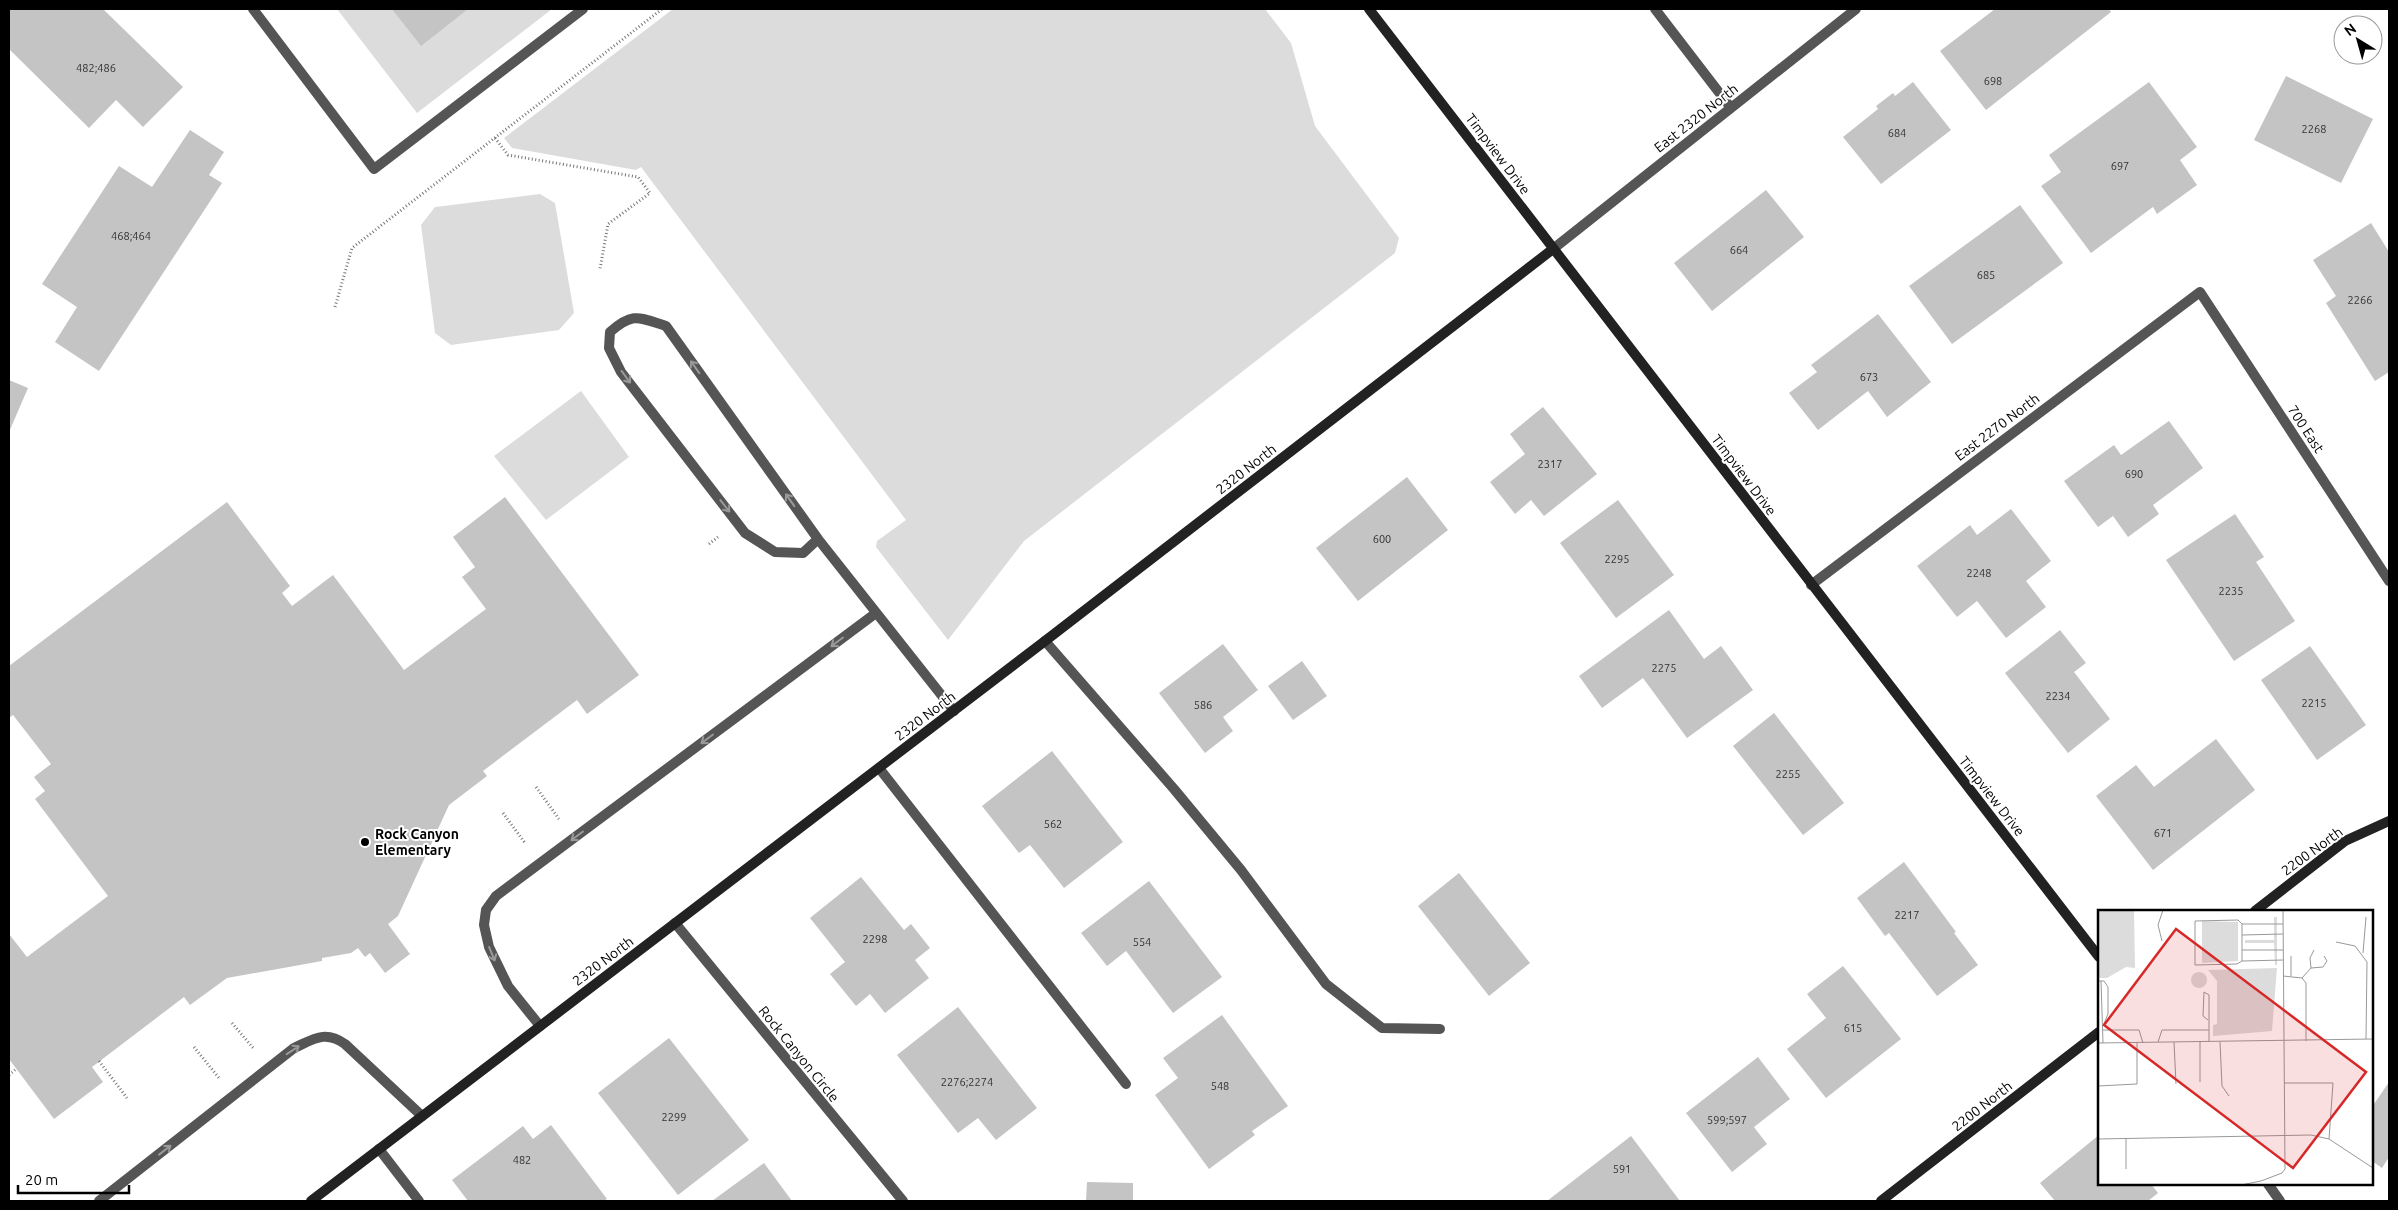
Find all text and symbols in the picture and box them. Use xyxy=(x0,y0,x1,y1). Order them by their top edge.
north arrow xyxy=(2333,15,2383,65)
text: N xyxy=(2341,20,2359,39)
house number: 482;486 xyxy=(76,62,116,74)
house number: 698 xyxy=(1984,75,2002,87)
street label: East 2320 North xyxy=(1651,80,1741,156)
street label: Timpview Drive xyxy=(1462,111,1534,197)
house number: 2268 xyxy=(2302,123,2326,135)
house number: 684 xyxy=(1888,127,1906,139)
house number: 697 xyxy=(2111,160,2129,172)
house number: 468;464 xyxy=(111,230,151,242)
house number: 664 xyxy=(1730,244,1748,256)
house number: 685 xyxy=(1977,269,1995,281)
house number: 2266 xyxy=(2348,294,2372,306)
one-way arrow xyxy=(690,360,700,374)
one-way arrow xyxy=(621,370,631,384)
house number: 673 xyxy=(1860,371,1878,383)
street label: East 2270 North xyxy=(1952,390,2042,464)
street label: 700 East xyxy=(2285,402,2328,456)
street label: Timpview Drive xyxy=(1708,432,1780,518)
street label: 2320 North xyxy=(1213,441,1279,497)
house number: 2317 xyxy=(1538,458,1562,470)
house number: 690 xyxy=(2125,468,2143,480)
one-way arrow xyxy=(784,493,795,507)
one-way arrow xyxy=(719,499,730,512)
house number: 600 xyxy=(1373,533,1391,545)
house number: 2295 xyxy=(1605,553,1629,565)
house number: 2248 xyxy=(1967,567,1991,579)
house number: 2235 xyxy=(2219,585,2243,597)
one-way arrow xyxy=(830,637,844,647)
house number: 2275 xyxy=(1652,662,1676,674)
street label: 2320 North xyxy=(892,688,958,744)
house number: 2234 xyxy=(2046,690,2070,702)
house number: 2215 xyxy=(2302,697,2326,709)
house number: 586 xyxy=(1194,699,1212,711)
one-way arrow xyxy=(700,734,714,744)
street label: Timpview Drive xyxy=(1956,753,2028,839)
house number: 2255 xyxy=(1776,768,1800,780)
house number: 562 xyxy=(1044,818,1062,830)
street label: 2200 North xyxy=(2278,823,2346,879)
place label: Rock Canyon Elementary xyxy=(375,826,459,858)
house number: 671 xyxy=(2154,827,2172,839)
one-way arrow xyxy=(570,831,584,841)
marker: Rock Canyon Elementary xyxy=(359,836,371,848)
house number: 2217 xyxy=(1895,909,1919,921)
inset map xyxy=(2098,910,2373,1185)
street label: 2320 North xyxy=(570,933,636,989)
house number: 2298 xyxy=(863,933,887,945)
house number: 554 xyxy=(1133,936,1151,948)
one-way arrow xyxy=(489,946,498,961)
street label: Rock Canyon Circle xyxy=(755,1003,843,1105)
house number: 615 xyxy=(1844,1022,1862,1034)
one-way arrow xyxy=(286,1045,300,1055)
house number: 2276;2274 xyxy=(941,1076,993,1088)
street label: 2200 North xyxy=(1949,1078,2015,1134)
house number: 548 xyxy=(1211,1080,1229,1092)
house number: 2299 xyxy=(662,1111,686,1123)
house number: 599;597 xyxy=(1707,1114,1747,1126)
one-way arrow xyxy=(158,1144,171,1155)
house number: 482 xyxy=(513,1154,531,1166)
scale bar xyxy=(18,1162,129,1194)
house number: 591 xyxy=(1613,1163,1631,1175)
text: 20 m xyxy=(25,1171,58,1188)

